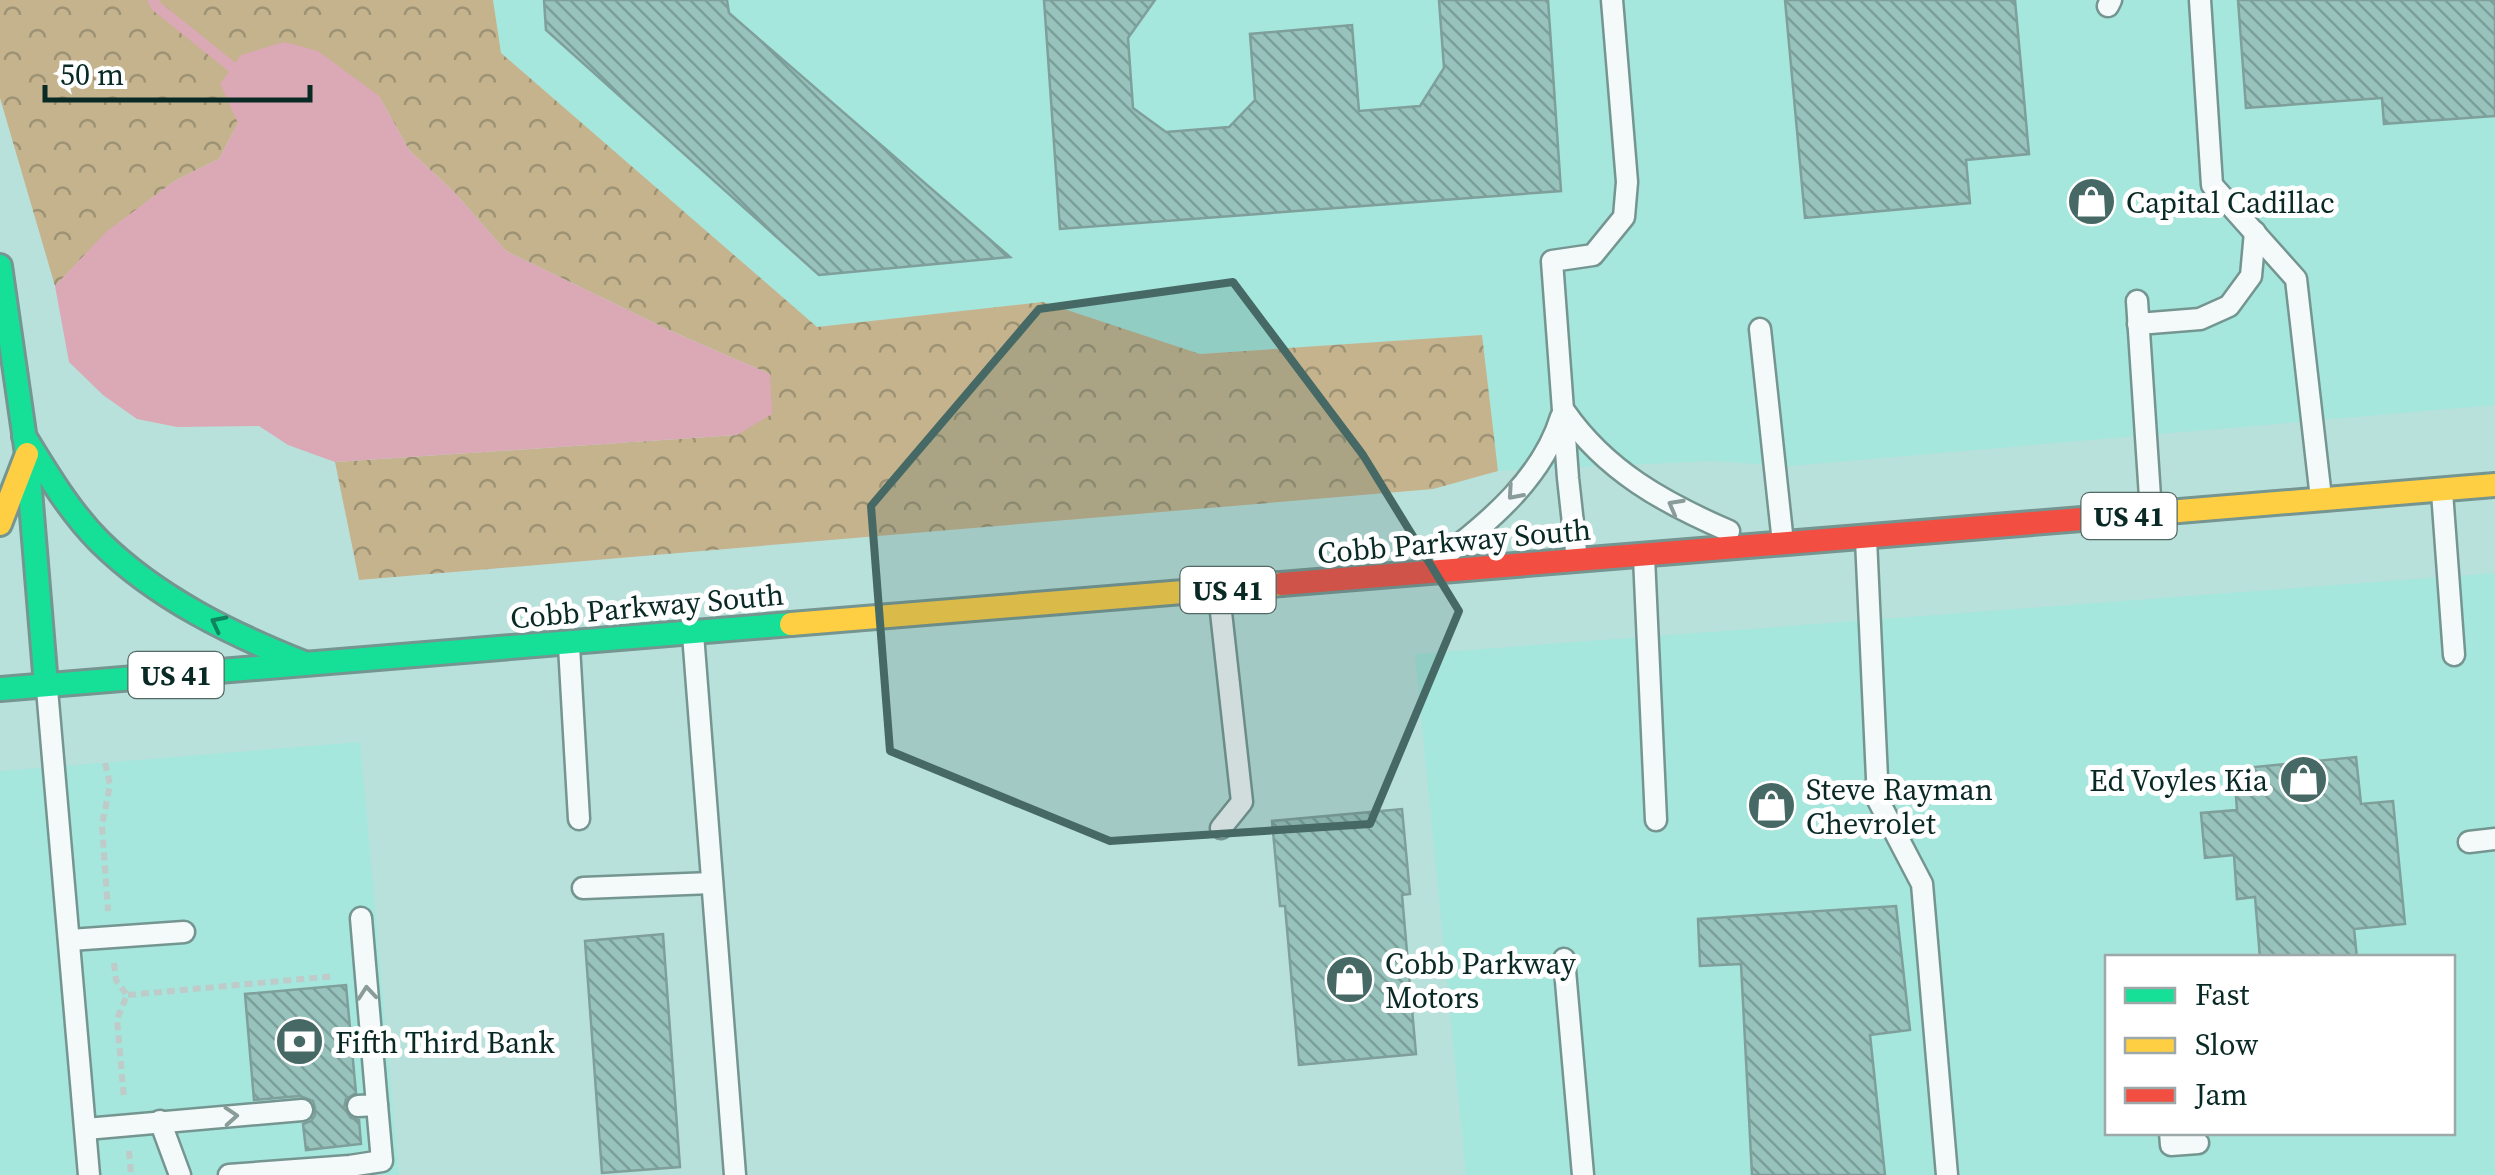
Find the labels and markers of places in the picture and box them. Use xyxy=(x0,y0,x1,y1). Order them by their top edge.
shop icon: Capital Cadillac xyxy=(2065,176,2117,228)
place label: Capital Cadillac xyxy=(2126,182,2335,223)
shop icon: Ed Voyles Kia xyxy=(2277,754,2329,806)
place label: Ed Voyles Kia xyxy=(2089,760,2269,801)
place label: Steve Rayman Chevrolet xyxy=(1806,769,1993,844)
shop icon: Steve Rayman Chevrolet xyxy=(1745,780,1797,832)
place label: Cobb Parkway Motors xyxy=(1385,943,1576,1018)
shop icon: Cobb Parkway Motors xyxy=(1324,954,1376,1006)
bank icon: Fifth Third Bank xyxy=(274,1016,326,1068)
place label: Fifth Third Bank xyxy=(335,1022,555,1063)

